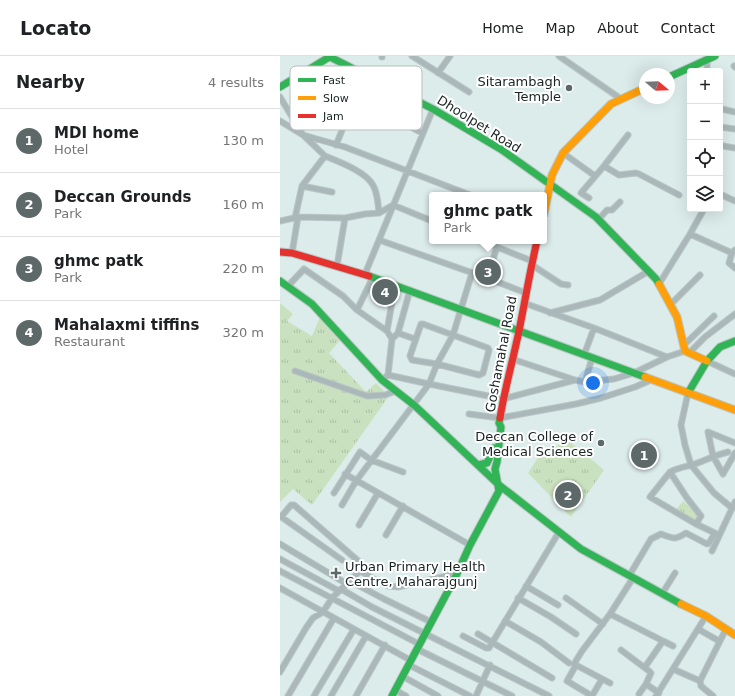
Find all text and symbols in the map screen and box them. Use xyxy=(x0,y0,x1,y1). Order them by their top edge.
text: Locato xyxy=(20,17,91,39)
text: Home xyxy=(482,20,524,36)
text: Map xyxy=(546,20,575,36)
text: About xyxy=(597,20,639,36)
text: Contact xyxy=(661,20,715,36)
legend xyxy=(290,66,422,130)
north arrow xyxy=(639,68,675,104)
map controls xyxy=(687,68,723,212)
button: + xyxy=(687,68,723,104)
text: Nearby xyxy=(16,72,85,92)
text: Fast xyxy=(323,74,346,87)
place label: Sitarambagh Temple xyxy=(477,74,561,104)
text: 4 results xyxy=(208,75,264,90)
marker: Sitarambagh Temple xyxy=(564,83,574,93)
text: Slow xyxy=(323,92,349,105)
street label: Dhoolpet Road xyxy=(434,92,524,156)
button: − xyxy=(687,104,723,140)
text: Jam xyxy=(322,110,344,123)
text: MDI home xyxy=(54,124,139,142)
text: 1 xyxy=(24,133,34,148)
text: 130 m xyxy=(222,133,264,148)
button: locate xyxy=(687,140,723,176)
text: Hotel xyxy=(54,142,88,157)
button: layers xyxy=(687,176,723,212)
text: Deccan Grounds xyxy=(54,188,191,206)
popup xyxy=(429,192,547,244)
text: 2 xyxy=(24,197,34,212)
text: 160 m xyxy=(222,197,264,212)
text: ghmc patk xyxy=(443,202,533,220)
text: Park xyxy=(54,206,82,221)
text: Park xyxy=(443,220,472,235)
text: ghmc patk xyxy=(54,252,143,270)
pin: 3 xyxy=(475,257,501,287)
text: 3 xyxy=(24,261,34,276)
text: 220 m xyxy=(222,261,264,276)
text: Park xyxy=(54,270,82,285)
pin: 4 xyxy=(372,277,398,307)
street label: Goshamahal Road xyxy=(482,295,520,413)
text: Mahalaxmi tiffins xyxy=(54,316,199,334)
text: 4 xyxy=(24,325,34,340)
text: 320 m xyxy=(222,325,264,340)
text: Restaurant xyxy=(54,334,125,349)
your location xyxy=(583,373,603,393)
place label: Deccan College of Medical Sciences xyxy=(475,429,593,459)
marker: Deccan College of Medical Sciences xyxy=(596,438,606,448)
pin: 1 xyxy=(631,440,657,470)
pin: 2 xyxy=(555,480,581,510)
place label: Urban Primary Health Centre, Maharajgunj xyxy=(345,559,486,589)
marker: Urban Primary Health Centre, Maharajgunj xyxy=(330,567,342,579)

